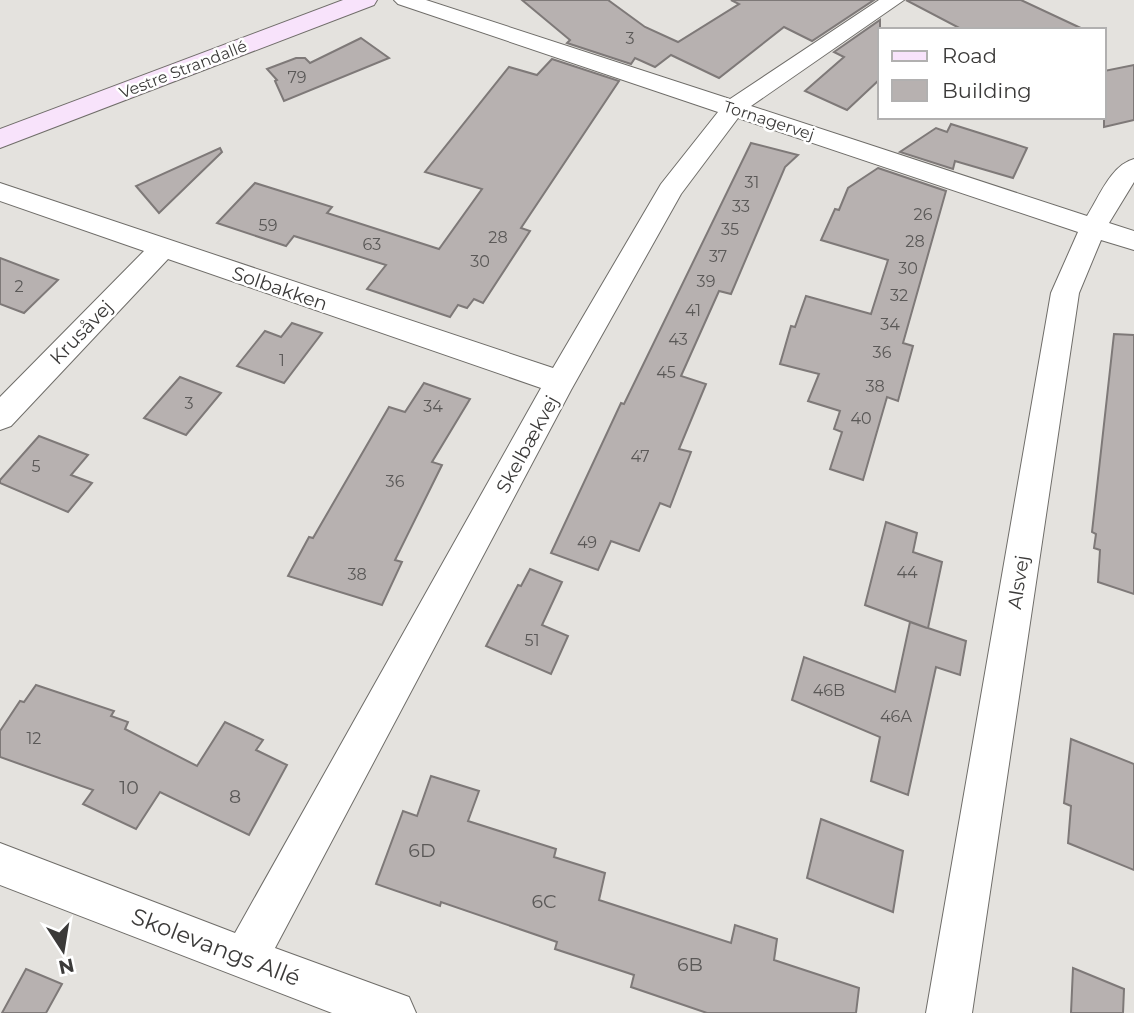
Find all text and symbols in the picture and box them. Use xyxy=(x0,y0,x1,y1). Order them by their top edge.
legend xyxy=(878,28,1106,119)
house number: 3 xyxy=(625,29,635,48)
street label: Vestre Strandallé xyxy=(117,36,250,103)
text: Road xyxy=(942,43,997,68)
house number: 79 xyxy=(287,68,307,87)
text: Building xyxy=(942,78,1032,103)
street label: Tornagervej xyxy=(721,97,817,144)
house number: 31 xyxy=(745,173,759,192)
house number: 33 xyxy=(732,197,750,216)
house number: 26 xyxy=(914,205,933,224)
house number: 59 xyxy=(259,216,277,235)
house number: 35 xyxy=(721,220,739,239)
house number: 28 xyxy=(488,228,508,247)
house number: 28 xyxy=(905,232,925,251)
house number: 63 xyxy=(363,235,381,254)
house number: 37 xyxy=(709,247,727,266)
house number: 30 xyxy=(470,252,490,271)
house number: 30 xyxy=(898,259,918,278)
street label: Solbakken xyxy=(229,261,331,316)
house number: 39 xyxy=(697,272,715,291)
house number: 2 xyxy=(14,277,24,296)
house number: 32 xyxy=(890,286,908,305)
street label: Krusåvej xyxy=(45,295,118,369)
house number: 41 xyxy=(685,301,701,320)
house number: 34 xyxy=(880,315,900,334)
house number: 43 xyxy=(668,330,688,349)
house number: 36 xyxy=(873,343,892,362)
house number: 1 xyxy=(279,351,285,370)
house number: 45 xyxy=(656,363,676,382)
house number: 38 xyxy=(865,377,885,396)
street label: Skelbækvej xyxy=(491,391,564,497)
house number: 3 xyxy=(184,394,194,413)
house number: 34 xyxy=(423,397,443,416)
house number: 40 xyxy=(850,409,872,428)
house number: 47 xyxy=(630,447,650,466)
house number: 5 xyxy=(31,457,41,476)
house number: 36 xyxy=(386,472,405,491)
house number: 49 xyxy=(577,533,597,552)
street label: Alsvej xyxy=(1003,553,1034,611)
house number: 44 xyxy=(896,563,918,582)
house number: 38 xyxy=(347,565,367,584)
house number: 51 xyxy=(525,631,539,650)
house number: 46B xyxy=(813,681,845,700)
house number: 46A xyxy=(880,707,912,726)
house number: 12 xyxy=(27,729,41,748)
house number: 10 xyxy=(119,776,139,799)
house number: 8 xyxy=(229,785,241,808)
house number: 6D xyxy=(408,839,436,862)
house number: 6C xyxy=(531,890,557,913)
street label: Skolevangs Allé xyxy=(128,902,304,992)
north arrow xyxy=(28,915,98,985)
text: N xyxy=(57,953,76,979)
house number: 6B xyxy=(677,953,703,976)

